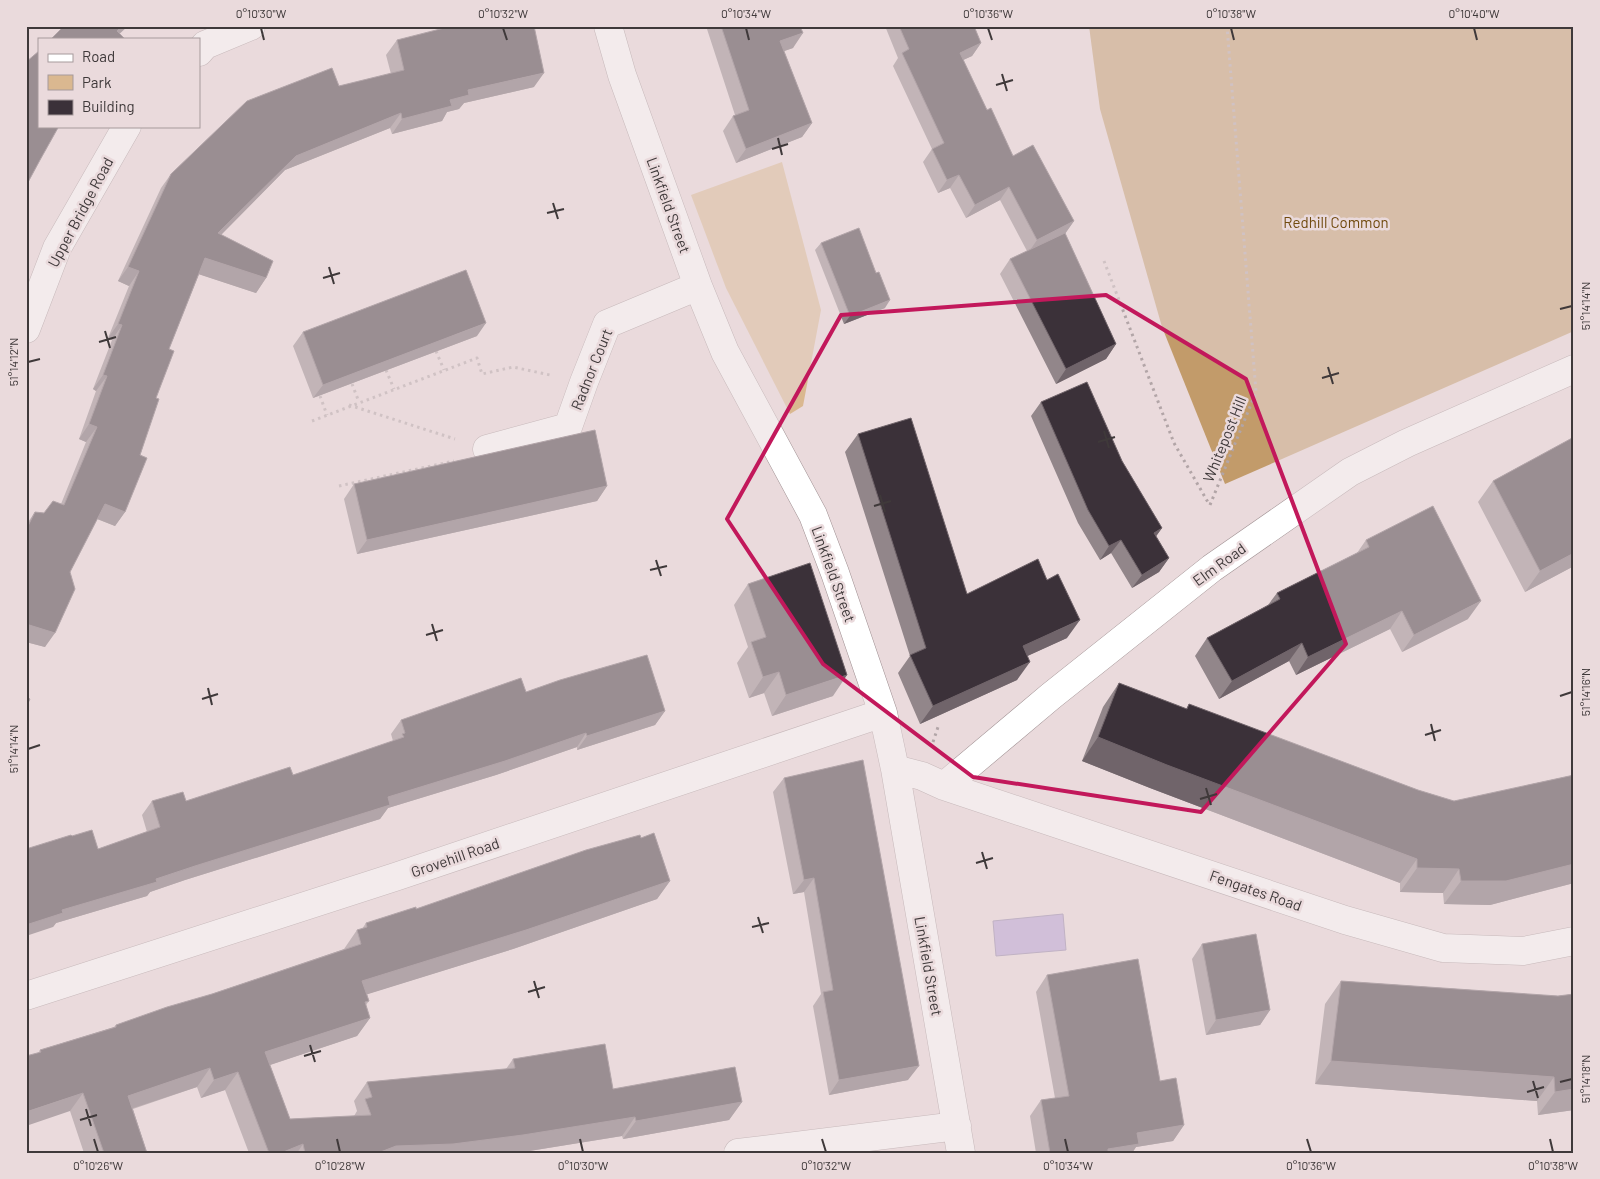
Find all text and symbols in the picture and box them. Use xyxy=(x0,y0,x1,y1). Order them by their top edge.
text: 0°10'30"W xyxy=(236,6,287,20)
text: 0°10'32"W xyxy=(478,6,529,20)
text: 0°10'34"W xyxy=(721,6,772,20)
text: 0°10'36"W xyxy=(963,6,1013,20)
text: 0°10'38"W xyxy=(1206,6,1256,20)
text: 0°10'40"W xyxy=(1449,6,1500,20)
legend xyxy=(38,38,200,128)
text: Road xyxy=(82,47,115,65)
text: Park xyxy=(82,73,112,91)
text: Building xyxy=(82,97,135,115)
street label: Upper Bridge Road xyxy=(43,154,117,270)
street label: Linkfield Street xyxy=(643,155,695,255)
park label: Redhill Common xyxy=(1283,213,1389,231)
text: 51°14'14"N xyxy=(1578,282,1592,330)
street label: Radnor Court xyxy=(567,326,615,412)
text: 51°14'12"N xyxy=(6,338,20,386)
street label: Whitepost Hill xyxy=(1199,394,1249,484)
street label: Linkfield Street xyxy=(808,524,860,624)
street label: Elm Road xyxy=(1189,539,1249,589)
text: 51°14'16"N xyxy=(1578,668,1592,716)
text: 51°14'14"N xyxy=(6,725,20,773)
street label: Grovehill Road xyxy=(408,833,502,881)
street label: Fengates Road xyxy=(1208,866,1304,914)
street label: Linkfield Street xyxy=(911,915,947,1017)
text: 51°14'18"N xyxy=(1578,1055,1592,1103)
text: 0°10'26"W xyxy=(73,1158,124,1172)
text: 0°10'28"W xyxy=(315,1158,366,1172)
text: 0°10'30"W xyxy=(558,1158,609,1172)
text: 0°10'32"W xyxy=(801,1158,852,1172)
text: 0°10'34"W xyxy=(1043,1158,1094,1172)
text: 0°10'36"W xyxy=(1286,1158,1336,1172)
text: 0°10'38"W xyxy=(1528,1158,1578,1172)

